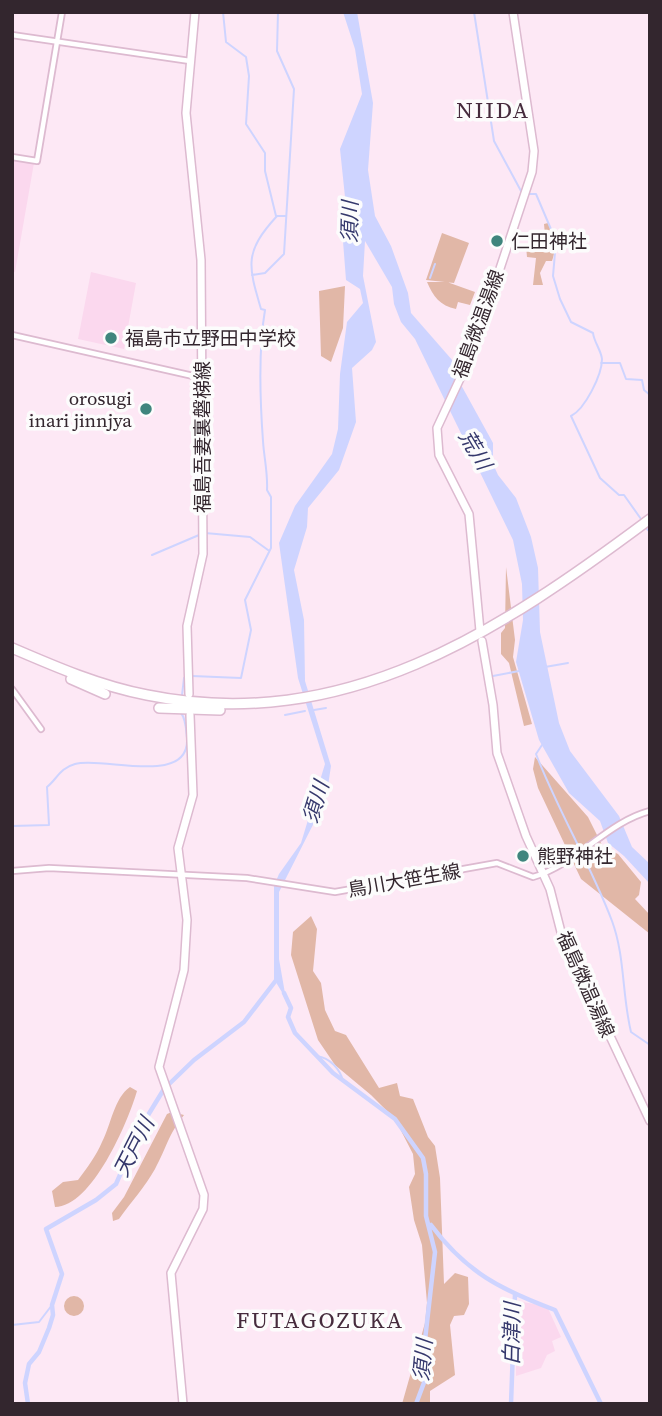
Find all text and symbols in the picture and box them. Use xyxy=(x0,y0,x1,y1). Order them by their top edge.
district label: NIIDA xyxy=(456,94,530,126)
water label: 須川 xyxy=(335,199,364,243)
place label: 仁田神社 xyxy=(511,228,587,254)
marker: 仁田神社 xyxy=(489,233,505,249)
street label: 福島微温湯線 xyxy=(446,266,510,382)
place label: 福島市立野田中学校 xyxy=(125,325,296,351)
marker: 福島市立野田中学校 xyxy=(103,330,119,346)
street label: 福島吾妻裏磐梯線 xyxy=(189,361,215,513)
place label: orosugi inari jinnjya xyxy=(29,385,132,433)
marker: orosugi inari jinnjya xyxy=(138,401,154,417)
water label: 荒川 xyxy=(452,424,500,477)
water label: 須川 xyxy=(296,776,336,826)
place label: 熊野神社 xyxy=(537,843,613,869)
marker: 熊野神社 xyxy=(515,848,531,864)
street label: 鳥川大笹生線 xyxy=(346,857,462,903)
street label: 福島微温湯線 xyxy=(551,927,621,1041)
water label: 天戸川 xyxy=(106,1110,162,1181)
water label: 白津川 xyxy=(496,1300,527,1366)
district label: FUTAGOZUKA xyxy=(236,1304,404,1336)
water label: 須川 xyxy=(406,1336,439,1382)

